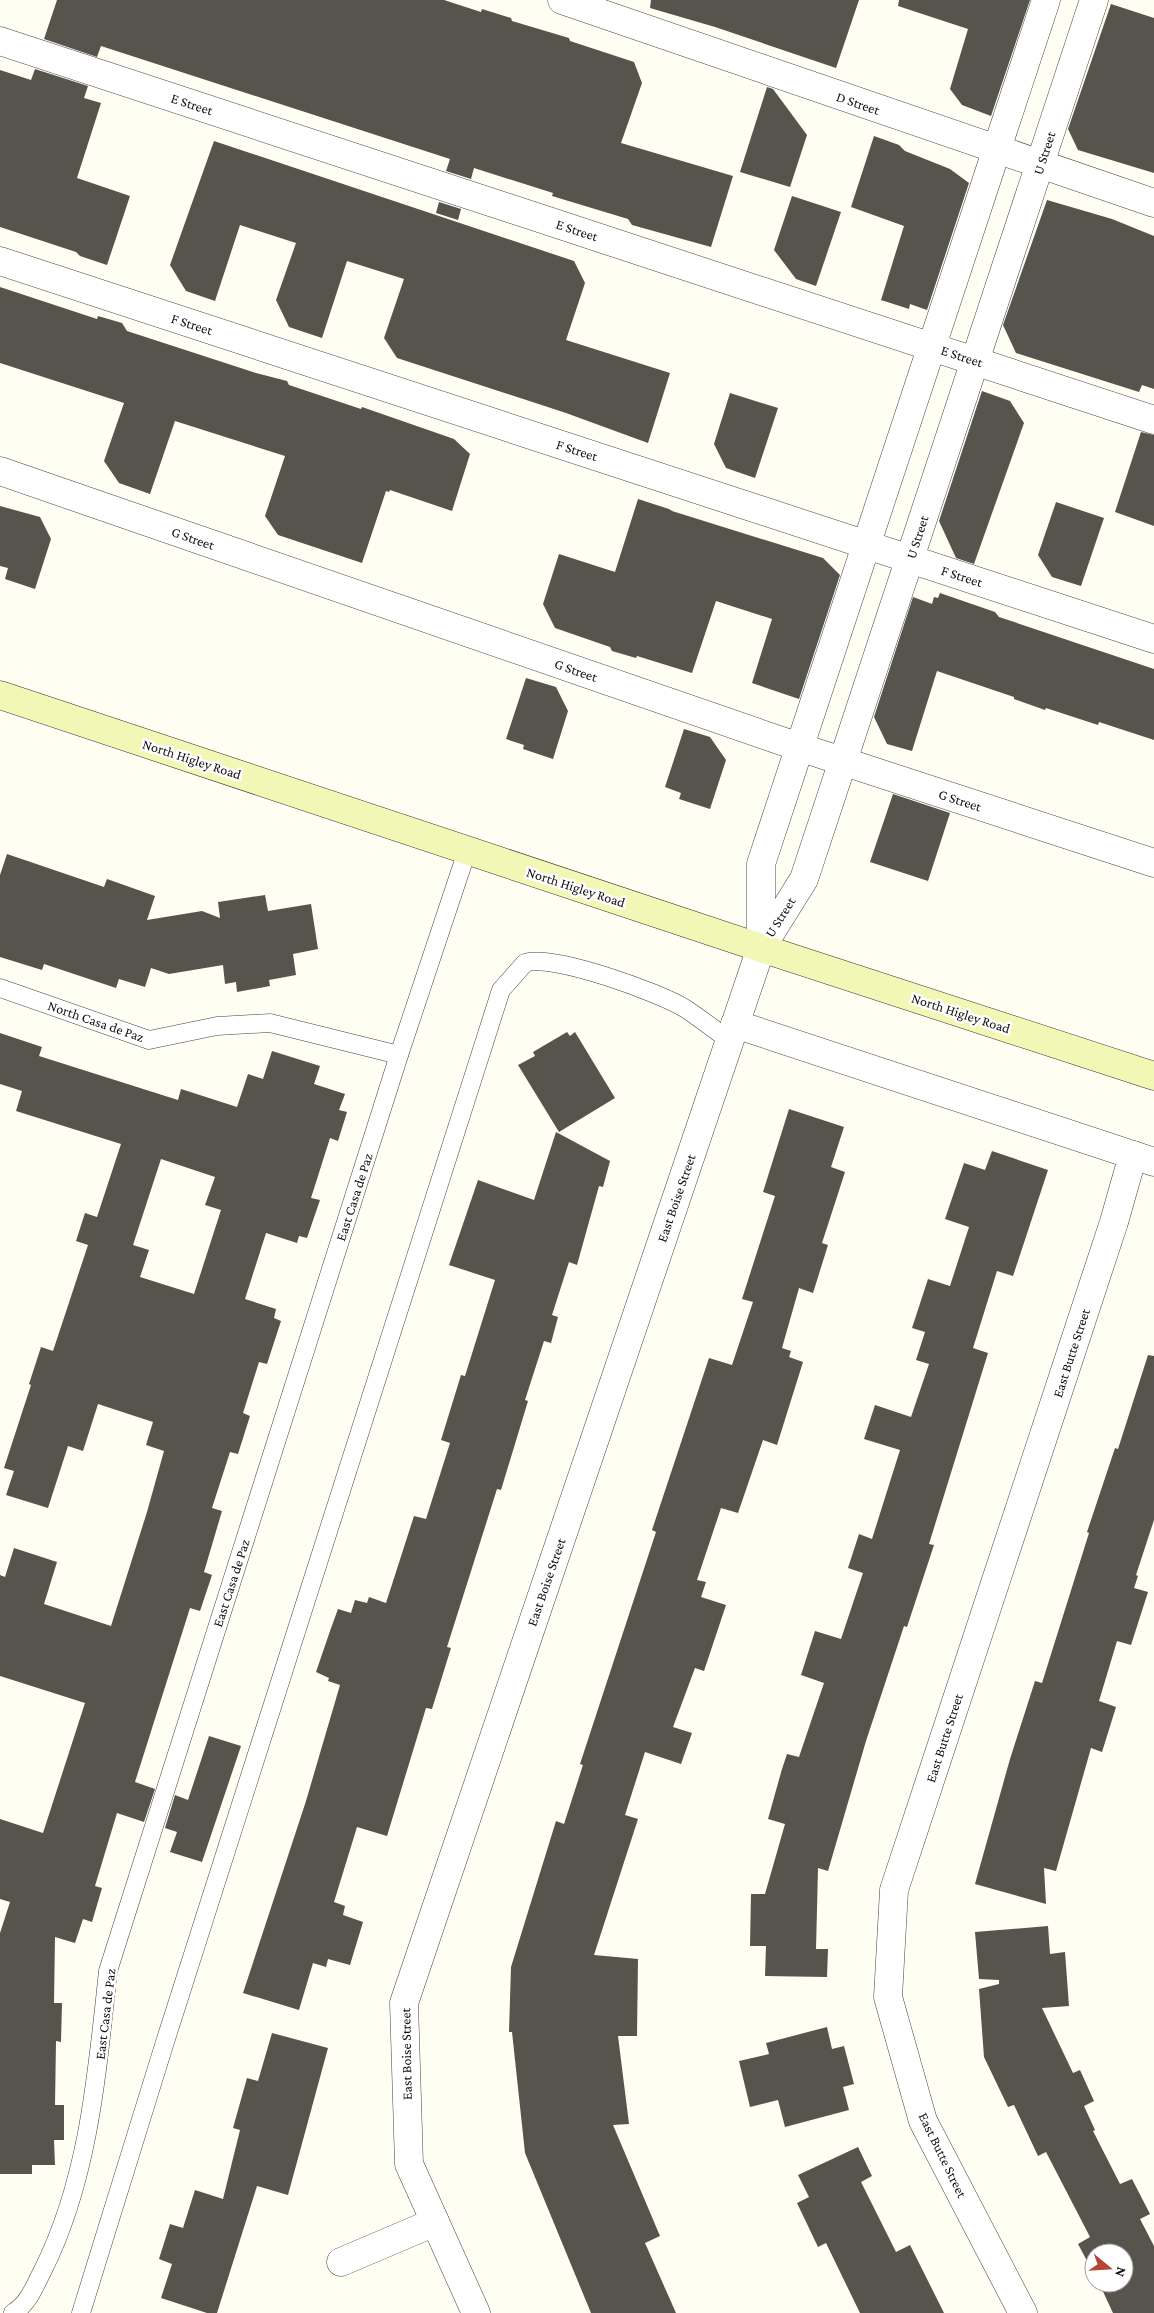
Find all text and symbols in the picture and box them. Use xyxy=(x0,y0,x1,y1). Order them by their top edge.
street label: D Street xyxy=(834,88,882,118)
street label: E Street xyxy=(169,90,215,118)
street label: U Street xyxy=(1030,129,1059,177)
street label: E Street xyxy=(554,216,600,244)
street label: F Street xyxy=(169,310,215,338)
street label: E Street xyxy=(939,342,985,370)
street label: F Street xyxy=(554,436,600,464)
street label: U Street xyxy=(903,513,932,561)
street label: G Street xyxy=(169,523,217,553)
street label: F Street xyxy=(939,562,985,590)
street label: G Street xyxy=(552,655,600,685)
street label: North Higley Road xyxy=(141,736,244,783)
street label: G Street xyxy=(936,786,984,815)
street label: North Higley Road xyxy=(525,864,628,911)
street label: U Street xyxy=(761,894,799,940)
street label: North Higley Road xyxy=(910,990,1013,1037)
street label: North Casa de Paz xyxy=(46,997,146,1045)
street label: East Casa de Paz xyxy=(332,1151,376,1243)
street label: East Boise Street xyxy=(653,1151,699,1244)
street label: East Butte Street xyxy=(1049,1306,1093,1400)
street label: East Boise Street xyxy=(523,1535,569,1628)
street label: East Casa de Paz xyxy=(209,1537,253,1629)
street label: East Butte Street xyxy=(922,1691,966,1785)
street label: East Casa de Paz xyxy=(91,1968,119,2060)
street label: East Boise Street xyxy=(397,2007,415,2100)
street label: East Butte Street xyxy=(915,2110,971,2200)
north arrow xyxy=(1084,2243,1134,2293)
text: N xyxy=(1112,2265,1130,2279)

